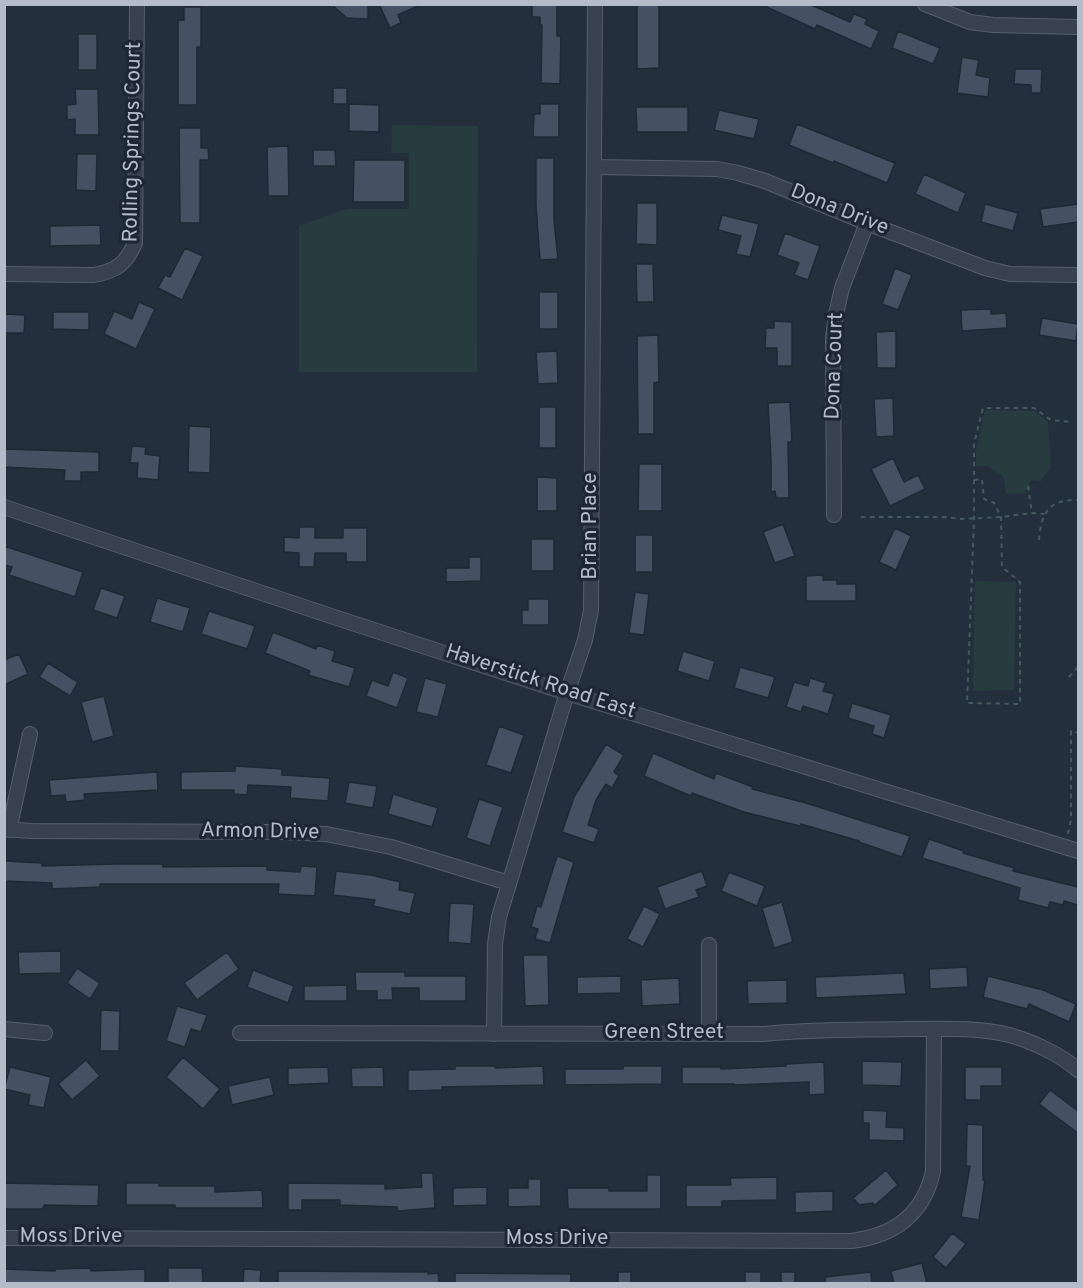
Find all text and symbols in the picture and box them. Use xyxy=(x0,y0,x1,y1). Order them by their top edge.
street label: Rolling Springs Court xyxy=(120,41,148,243)
street label: Dona Drive xyxy=(786,180,892,242)
street label: Dona Court xyxy=(822,312,850,420)
street label: Brian Place xyxy=(579,472,605,580)
street label: Haverstick Road East xyxy=(442,640,638,726)
street label: Armon Drive xyxy=(201,819,319,847)
street label: Green Street xyxy=(604,1021,724,1047)
street label: Moss Drive xyxy=(20,1225,122,1251)
street label: Moss Drive xyxy=(506,1227,608,1253)

